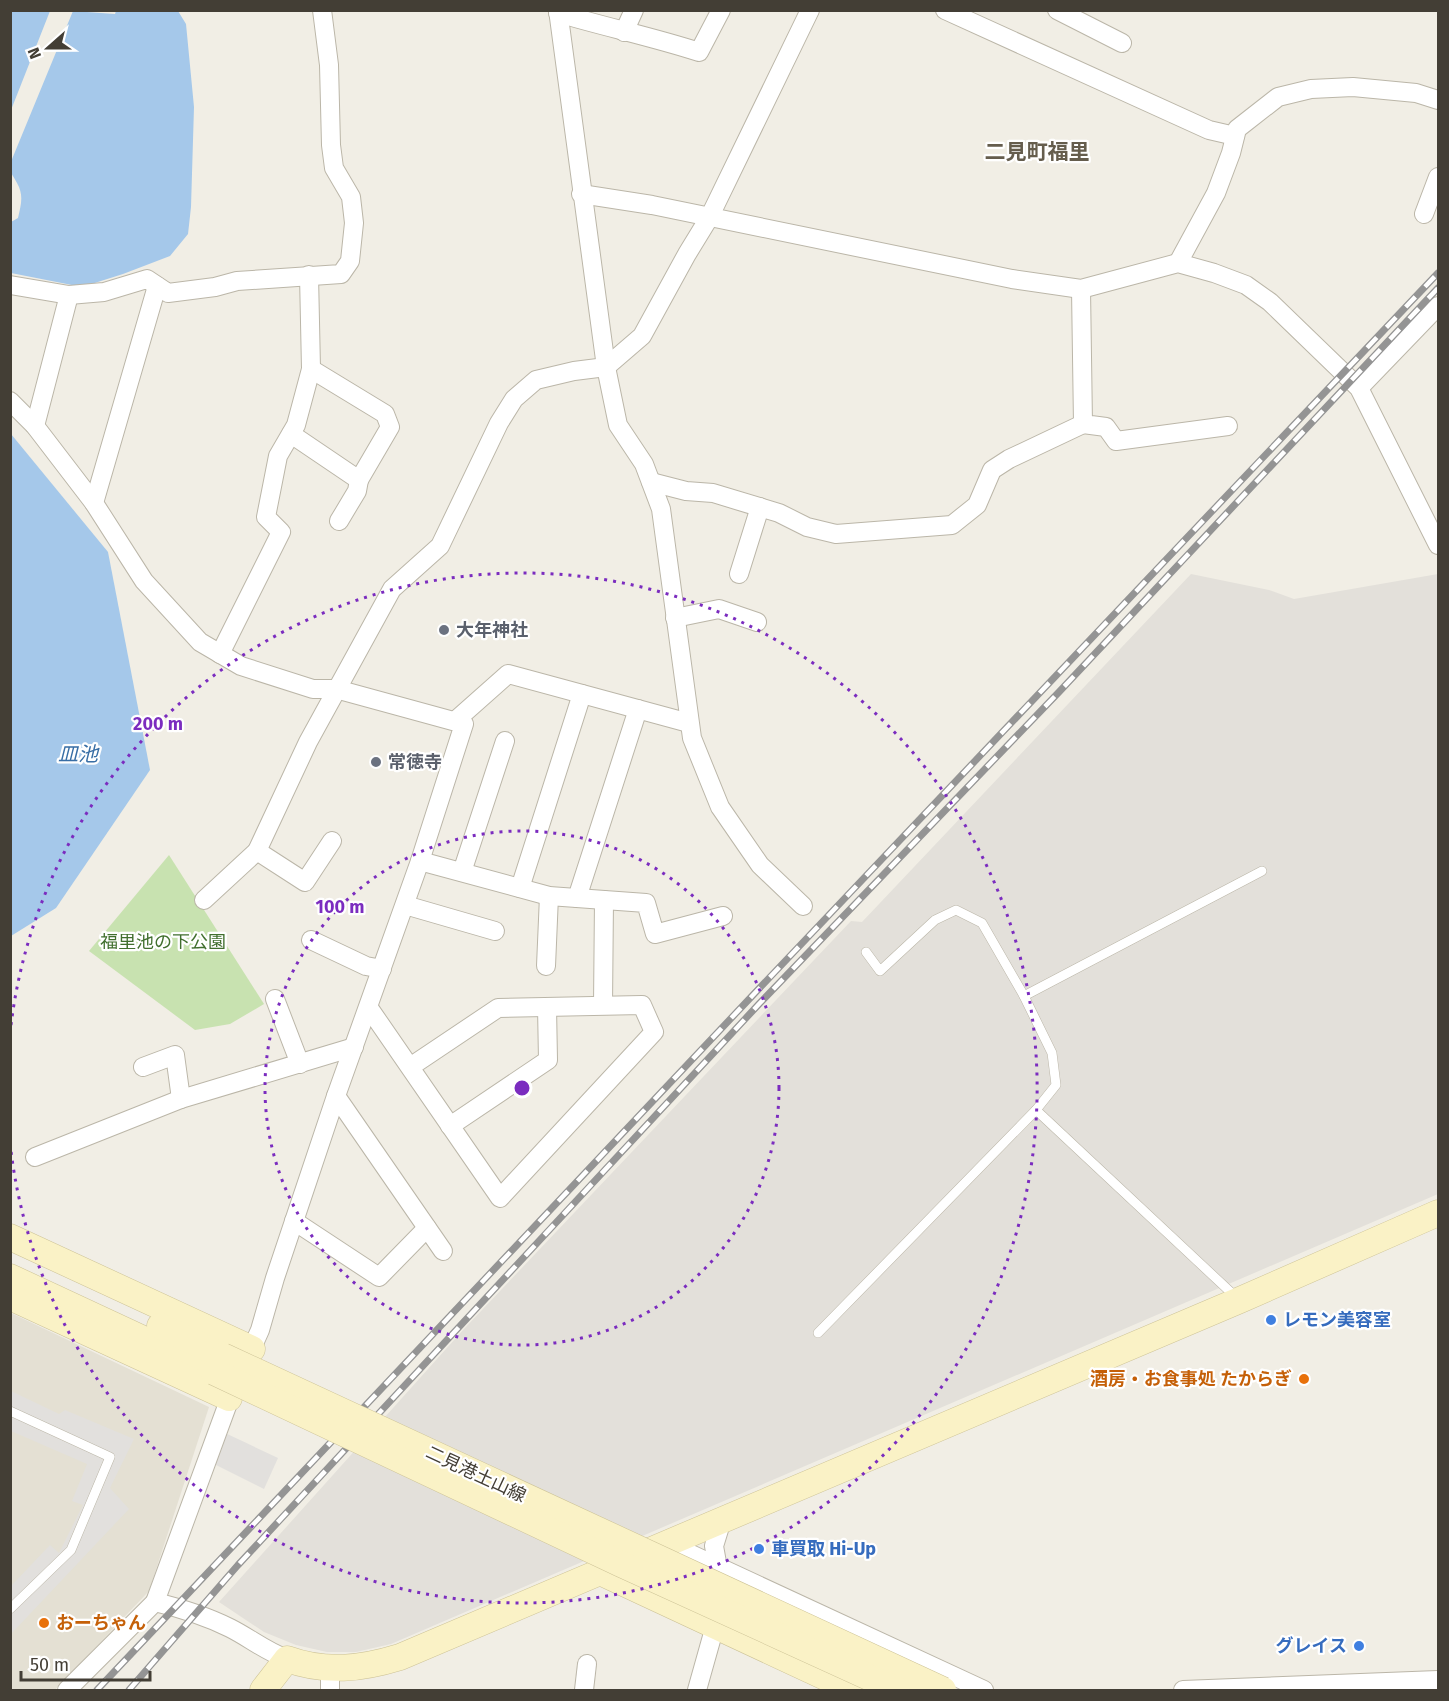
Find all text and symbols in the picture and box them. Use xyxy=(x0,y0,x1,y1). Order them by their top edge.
north arrow xyxy=(18,18,78,78)
text: N xyxy=(24,45,45,62)
district label: 二見町福里 xyxy=(985,139,1090,165)
place label: 大年神社 xyxy=(456,619,528,641)
marker: 大年神社 xyxy=(437,623,451,637)
text: 200 m xyxy=(133,713,183,735)
water label: 皿池 xyxy=(58,742,100,766)
place label: 常徳寺 xyxy=(388,751,442,773)
marker: 常徳寺 xyxy=(369,755,383,769)
text: 100 m xyxy=(316,896,364,918)
park label: 福里池の下公園 xyxy=(100,931,226,953)
centre of rings xyxy=(512,1078,532,1098)
place label: レモン美容室 xyxy=(1283,1309,1391,1331)
marker: レモン美容室 xyxy=(1264,1313,1278,1327)
place label: 酒房・お食事処 たからぎ xyxy=(1090,1368,1292,1390)
marker: 酒房・お食事処 たからぎ xyxy=(1297,1372,1311,1386)
street label: 二見港土山線 xyxy=(422,1441,530,1507)
place label: 車買取 Hi-Up xyxy=(771,1538,876,1560)
marker: 車買取 Hi-Up xyxy=(752,1542,766,1556)
place label: おーちゃん xyxy=(56,1612,146,1634)
marker: おーちゃん xyxy=(37,1616,51,1630)
place label: グレイス xyxy=(1276,1635,1347,1657)
marker: グレイス xyxy=(1352,1639,1366,1653)
scale bar xyxy=(21,1644,150,1682)
text: 50 m xyxy=(30,1654,69,1676)

